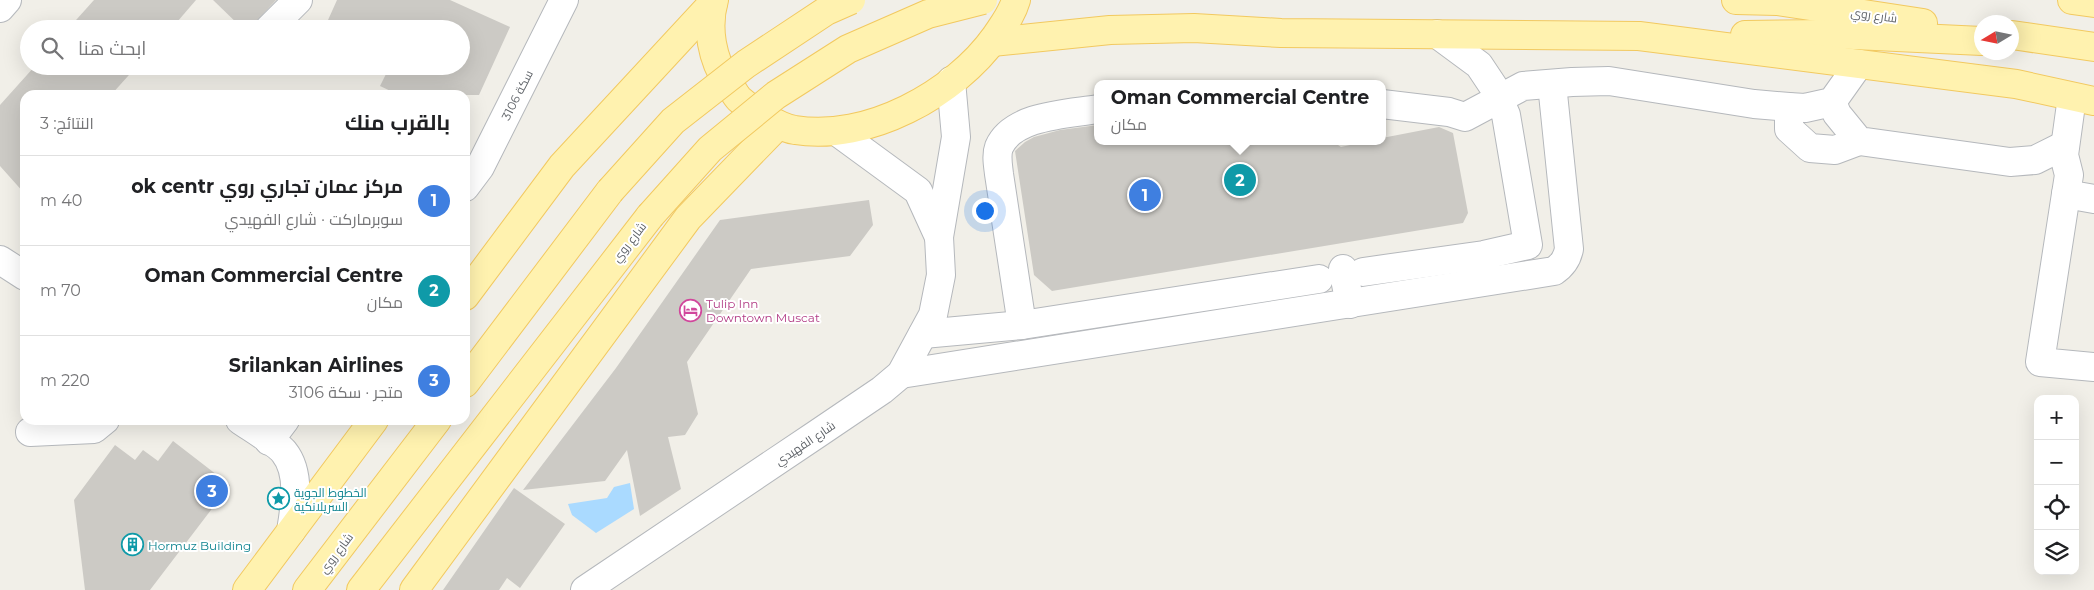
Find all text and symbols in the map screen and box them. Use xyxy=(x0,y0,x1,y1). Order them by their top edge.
street label: شارع روي xyxy=(1849,4,1898,29)
north arrow xyxy=(1974,15,2019,60)
search box xyxy=(20,20,470,75)
icon: search xyxy=(38,34,66,62)
text: ابحث هنا xyxy=(78,37,146,60)
street label: سكة 3106 xyxy=(498,67,536,123)
popup xyxy=(1094,80,1386,145)
text: Oman Commercial Centre xyxy=(1111,86,1369,109)
text: بالقرب منك xyxy=(345,110,450,135)
text: النتائج: 3 xyxy=(40,114,94,133)
text: مكان xyxy=(1111,115,1147,134)
pin: 2 xyxy=(1224,161,1256,199)
text: مركز عمان تجاري روي ok centr xyxy=(131,175,403,198)
pin: 1 xyxy=(1129,176,1161,214)
text: 40 m xyxy=(40,191,82,210)
text: 1 xyxy=(431,191,437,210)
your location xyxy=(972,198,998,224)
text: سوبرماركت · شارع الفهيدي xyxy=(224,210,403,229)
street label: شارع روي xyxy=(609,219,652,267)
text: Oman Commercial Centre xyxy=(145,264,403,287)
text: 70 m xyxy=(40,281,81,300)
text: 2 xyxy=(429,281,439,300)
text: مكان xyxy=(367,293,403,312)
place label: Tulip Inn Downtown Muscat xyxy=(706,296,820,325)
hotel icon: Tulip Inn Downtown Muscat xyxy=(678,298,702,322)
text: Srilankan Airlines xyxy=(229,354,403,377)
text: 220 m xyxy=(40,371,90,390)
text: 3 xyxy=(429,371,439,390)
text: متجر · سكة 3106 xyxy=(289,383,403,402)
map controls xyxy=(2034,395,2079,575)
button: + xyxy=(2034,395,2079,440)
street label: شارع الفهيدي xyxy=(772,417,840,471)
button: − xyxy=(2034,440,2079,485)
pin: 3 xyxy=(196,472,228,510)
place label: الخطوط الجوية السريلانكية xyxy=(294,485,367,514)
button: locate xyxy=(2034,485,2079,530)
place icon: الخطوط الجوية السريلانكية xyxy=(266,487,290,511)
street label: شارع روي xyxy=(316,530,359,578)
button: layers xyxy=(2034,530,2079,575)
building icon: Hormuz Building xyxy=(120,533,144,557)
place label: Hormuz Building xyxy=(148,538,251,553)

